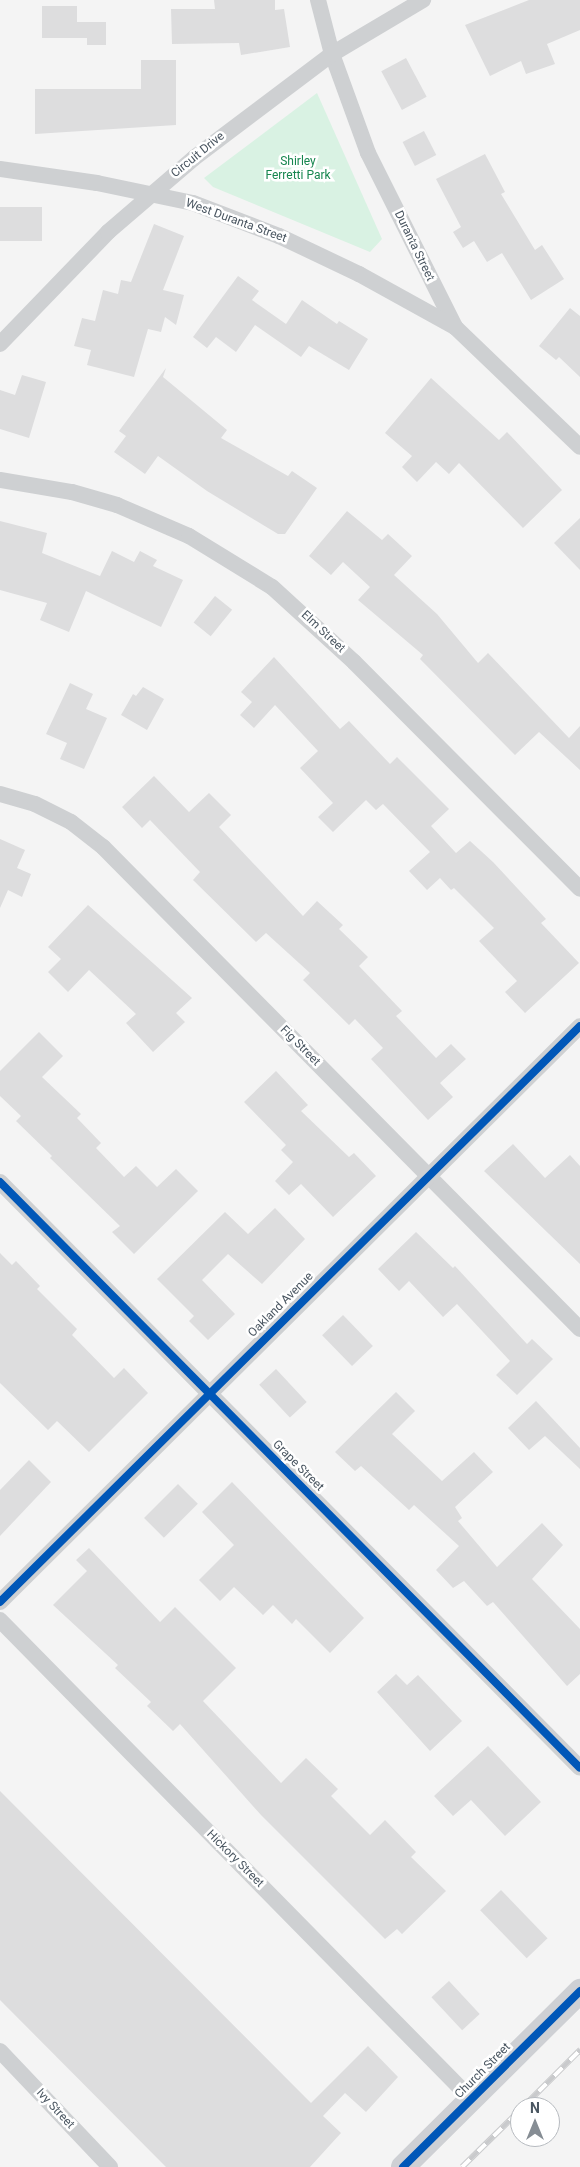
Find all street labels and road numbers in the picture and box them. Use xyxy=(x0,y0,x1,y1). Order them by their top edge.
street label: Circuit Drive xyxy=(168,129,228,181)
street label: West Duranta Street xyxy=(184,196,288,246)
street label: Duranta Street xyxy=(391,208,437,284)
street label: Elm Street xyxy=(298,608,348,656)
street label: Fig Street xyxy=(277,1023,323,1069)
street label: Oakland Avenue xyxy=(246,1270,316,1340)
street label: Grape Street xyxy=(269,1437,327,1495)
street label: Hickory Street xyxy=(203,1827,267,1891)
street label: Church Street xyxy=(452,2040,514,2102)
street label: Ivy Street xyxy=(33,2086,77,2132)

